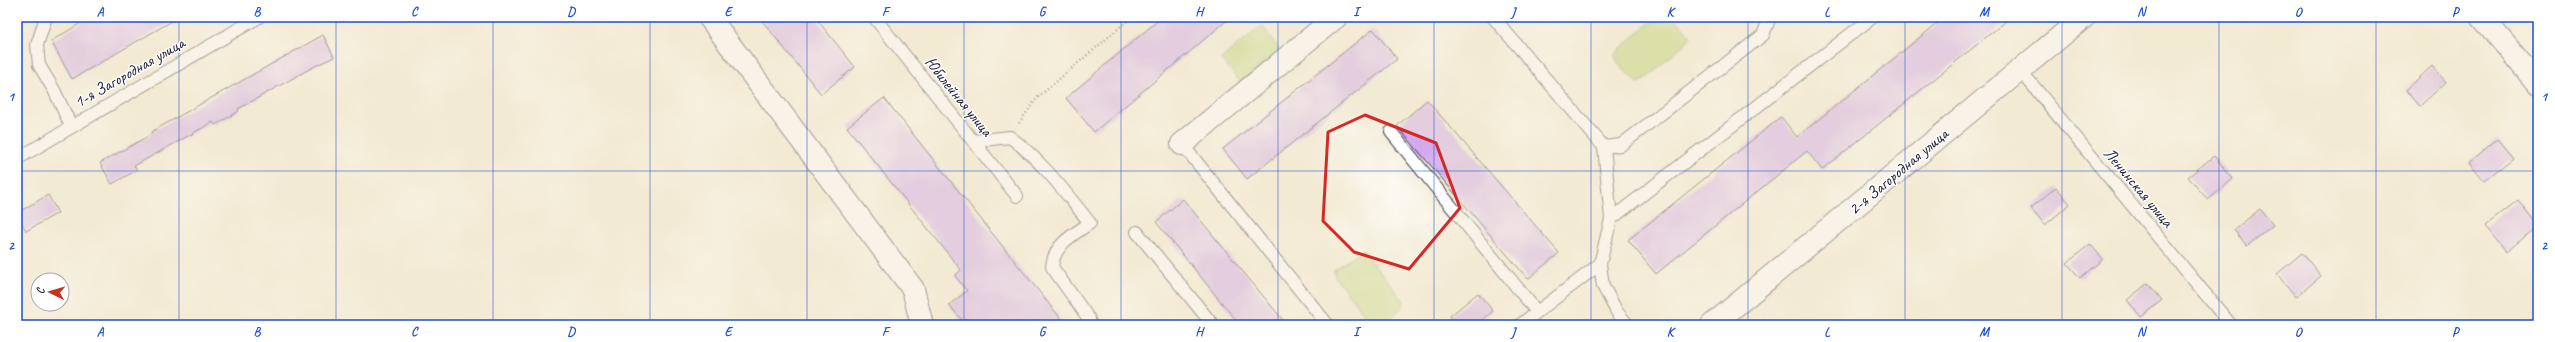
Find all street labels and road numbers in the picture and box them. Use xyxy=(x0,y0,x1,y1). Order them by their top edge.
street label: 1-я Загородная улица xyxy=(70,31,190,113)
street label: Юбилейная улица xyxy=(920,52,998,141)
street label: 2-я Загородная улица xyxy=(1844,122,1954,219)
street label: Ленинская улица xyxy=(2099,143,2179,233)

